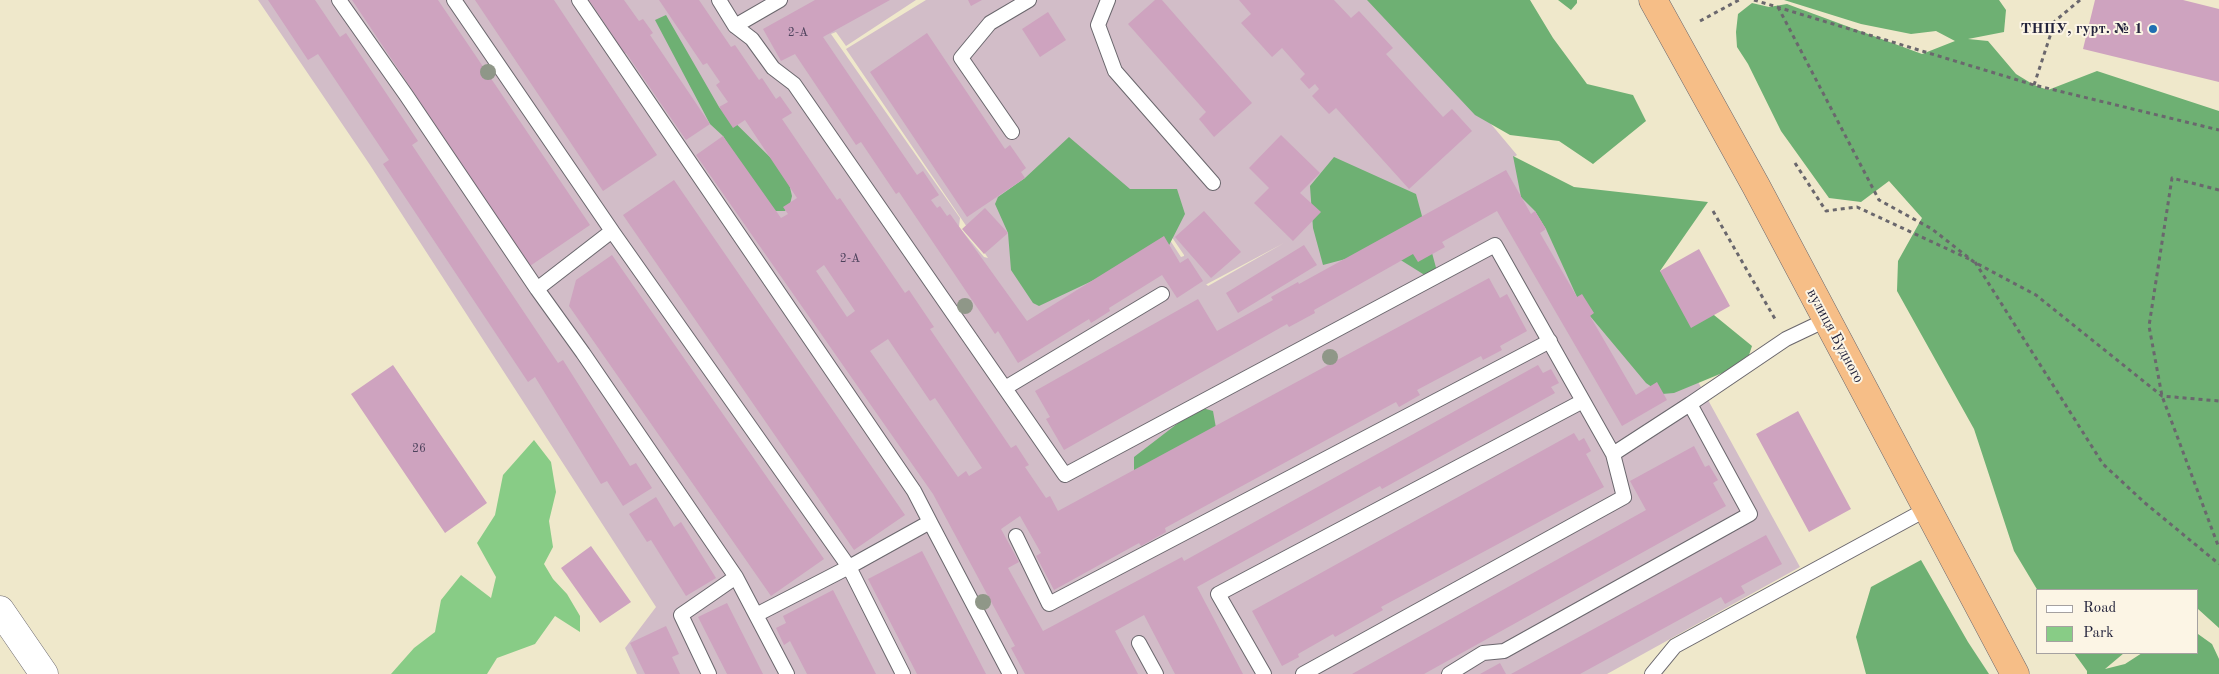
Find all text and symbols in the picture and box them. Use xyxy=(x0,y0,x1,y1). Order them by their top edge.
place label: ТНПУ, гурт. № 1 xyxy=(2021,20,2143,38)
marker: ТНПУ, гурт. № 1 xyxy=(2147,23,2159,35)
house number: 2-А xyxy=(788,26,808,40)
house number: 2-А xyxy=(840,252,860,266)
street label: вулиця Будного xyxy=(1803,286,1867,386)
house number: 26 xyxy=(412,442,426,456)
legend xyxy=(2036,589,2199,654)
text: Road xyxy=(2083,601,2116,616)
text: Park xyxy=(2083,626,2114,641)

